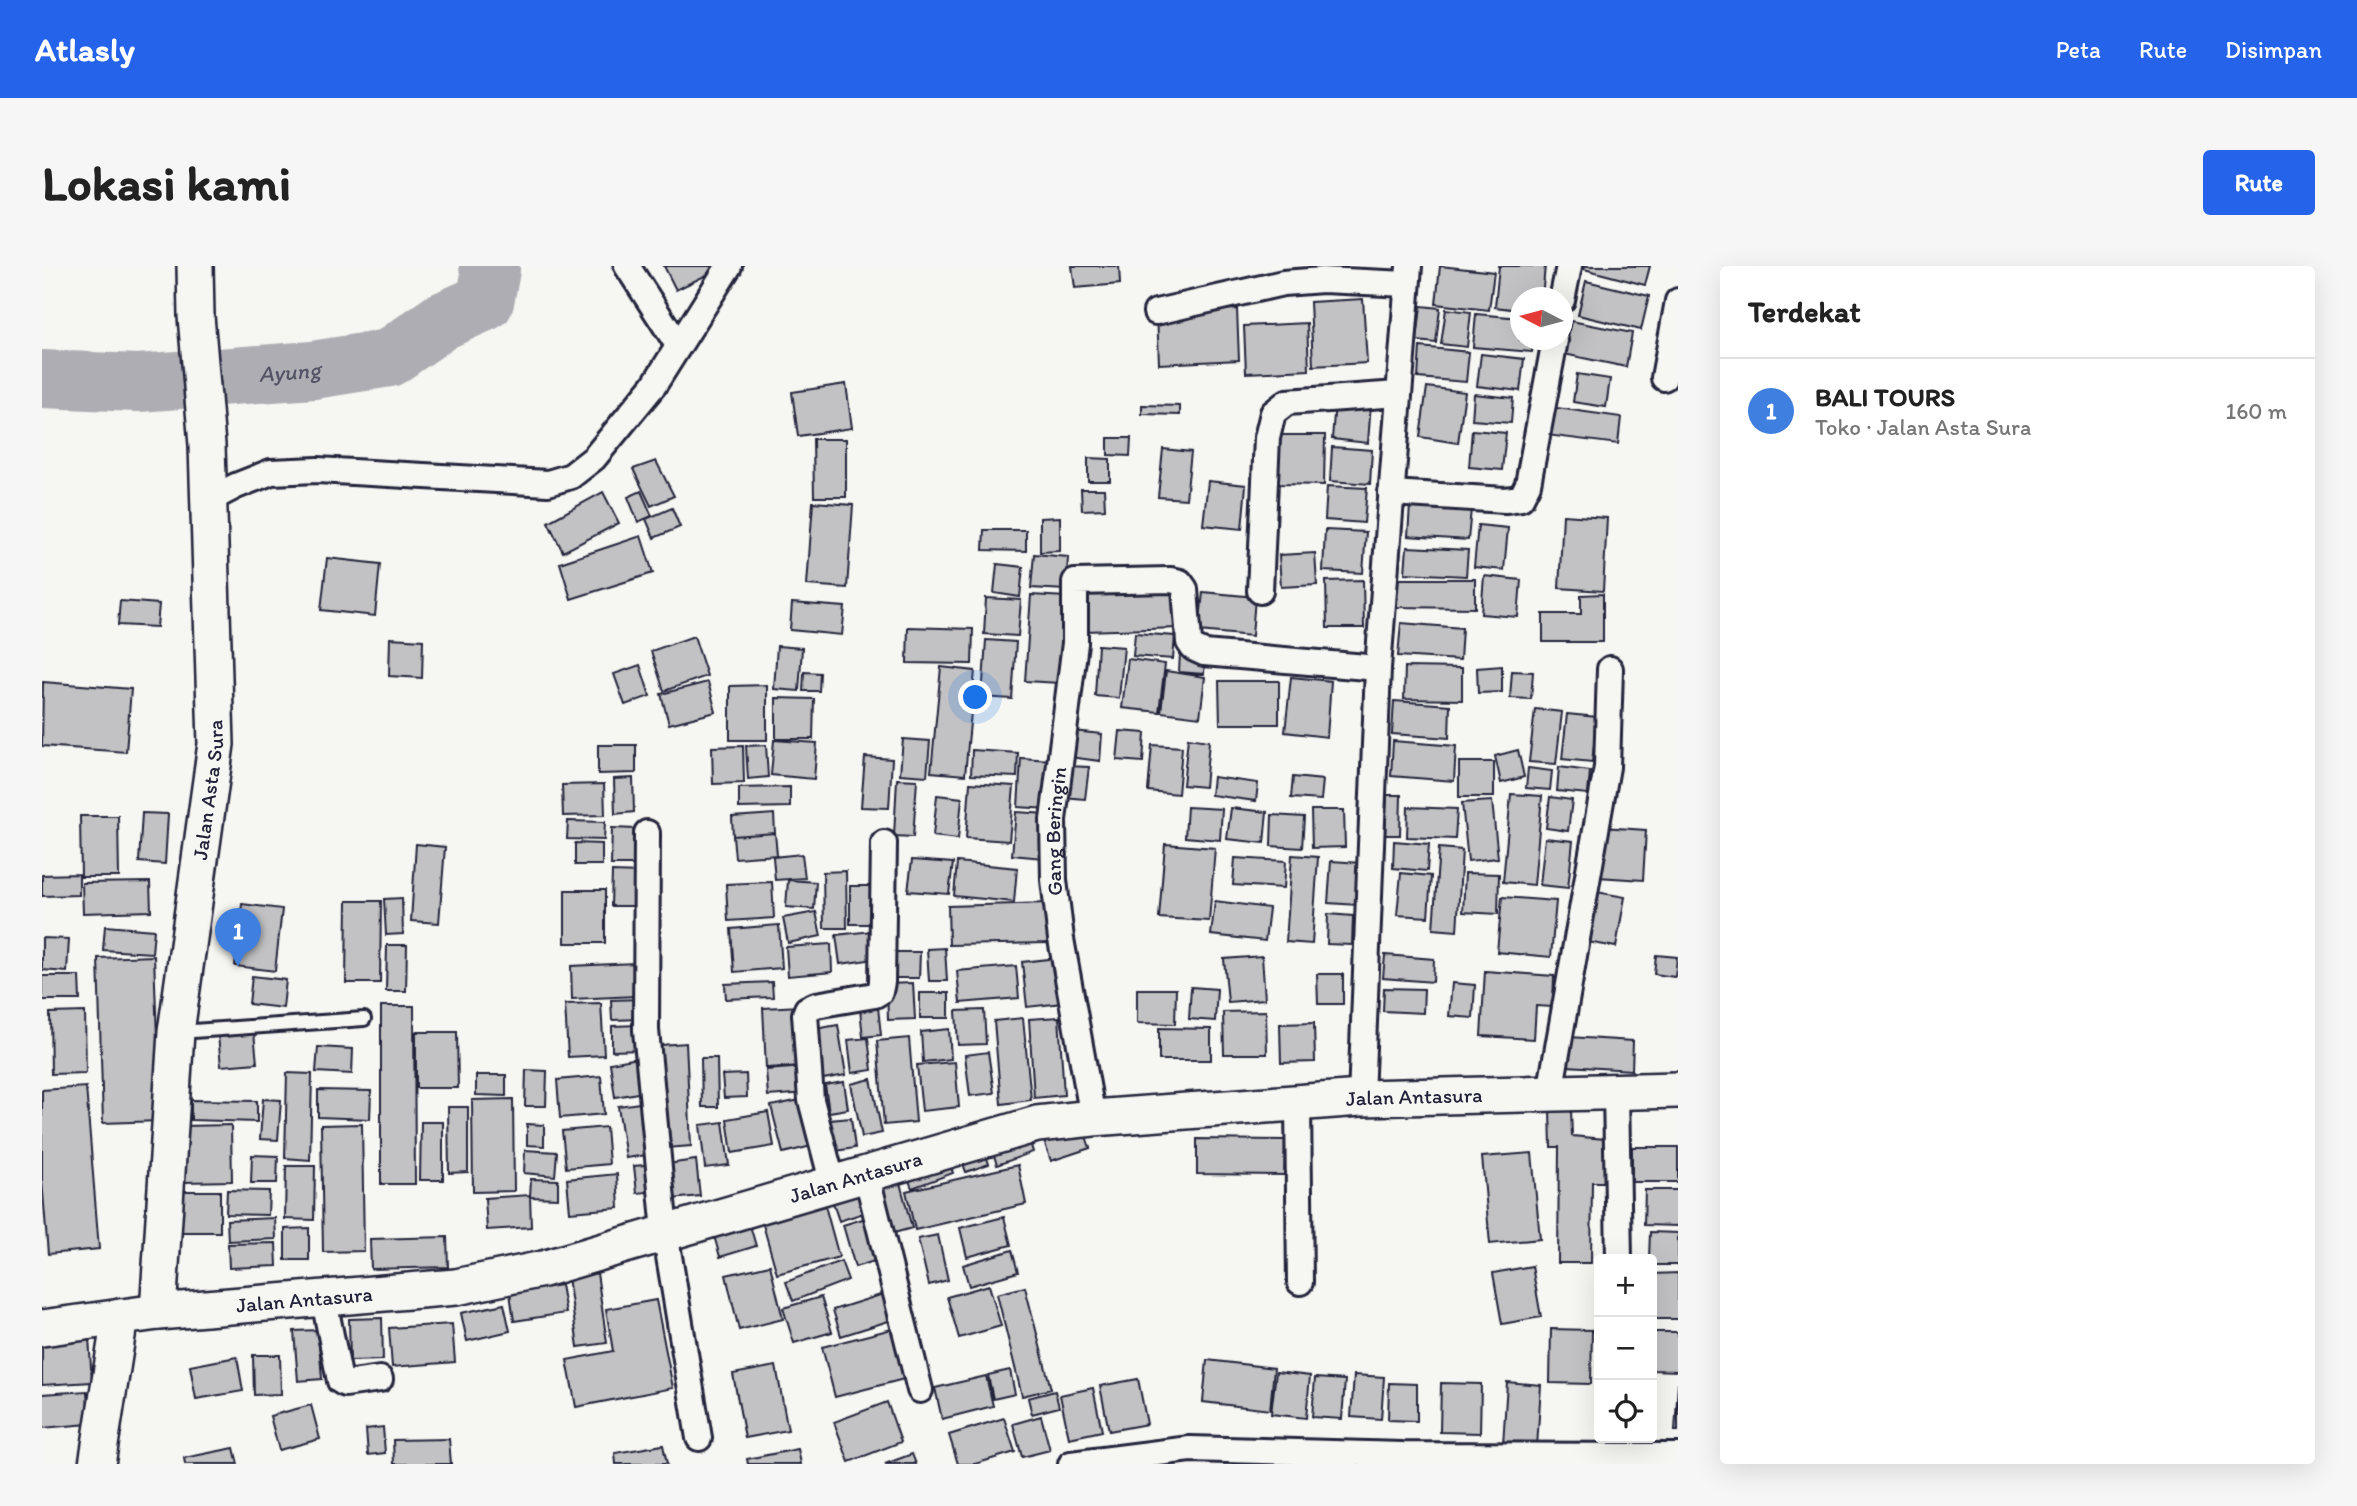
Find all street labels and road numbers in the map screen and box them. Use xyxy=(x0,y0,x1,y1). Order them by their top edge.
street label: Jalan Asta Sura xyxy=(187,719,228,861)
street label: Gang Beringin xyxy=(1040,765,1072,897)
street label: Jalan Antasura xyxy=(1345,1082,1483,1111)
street label: Jalan Antasura xyxy=(786,1145,925,1208)
street label: Jalan Antasura xyxy=(235,1281,374,1317)

